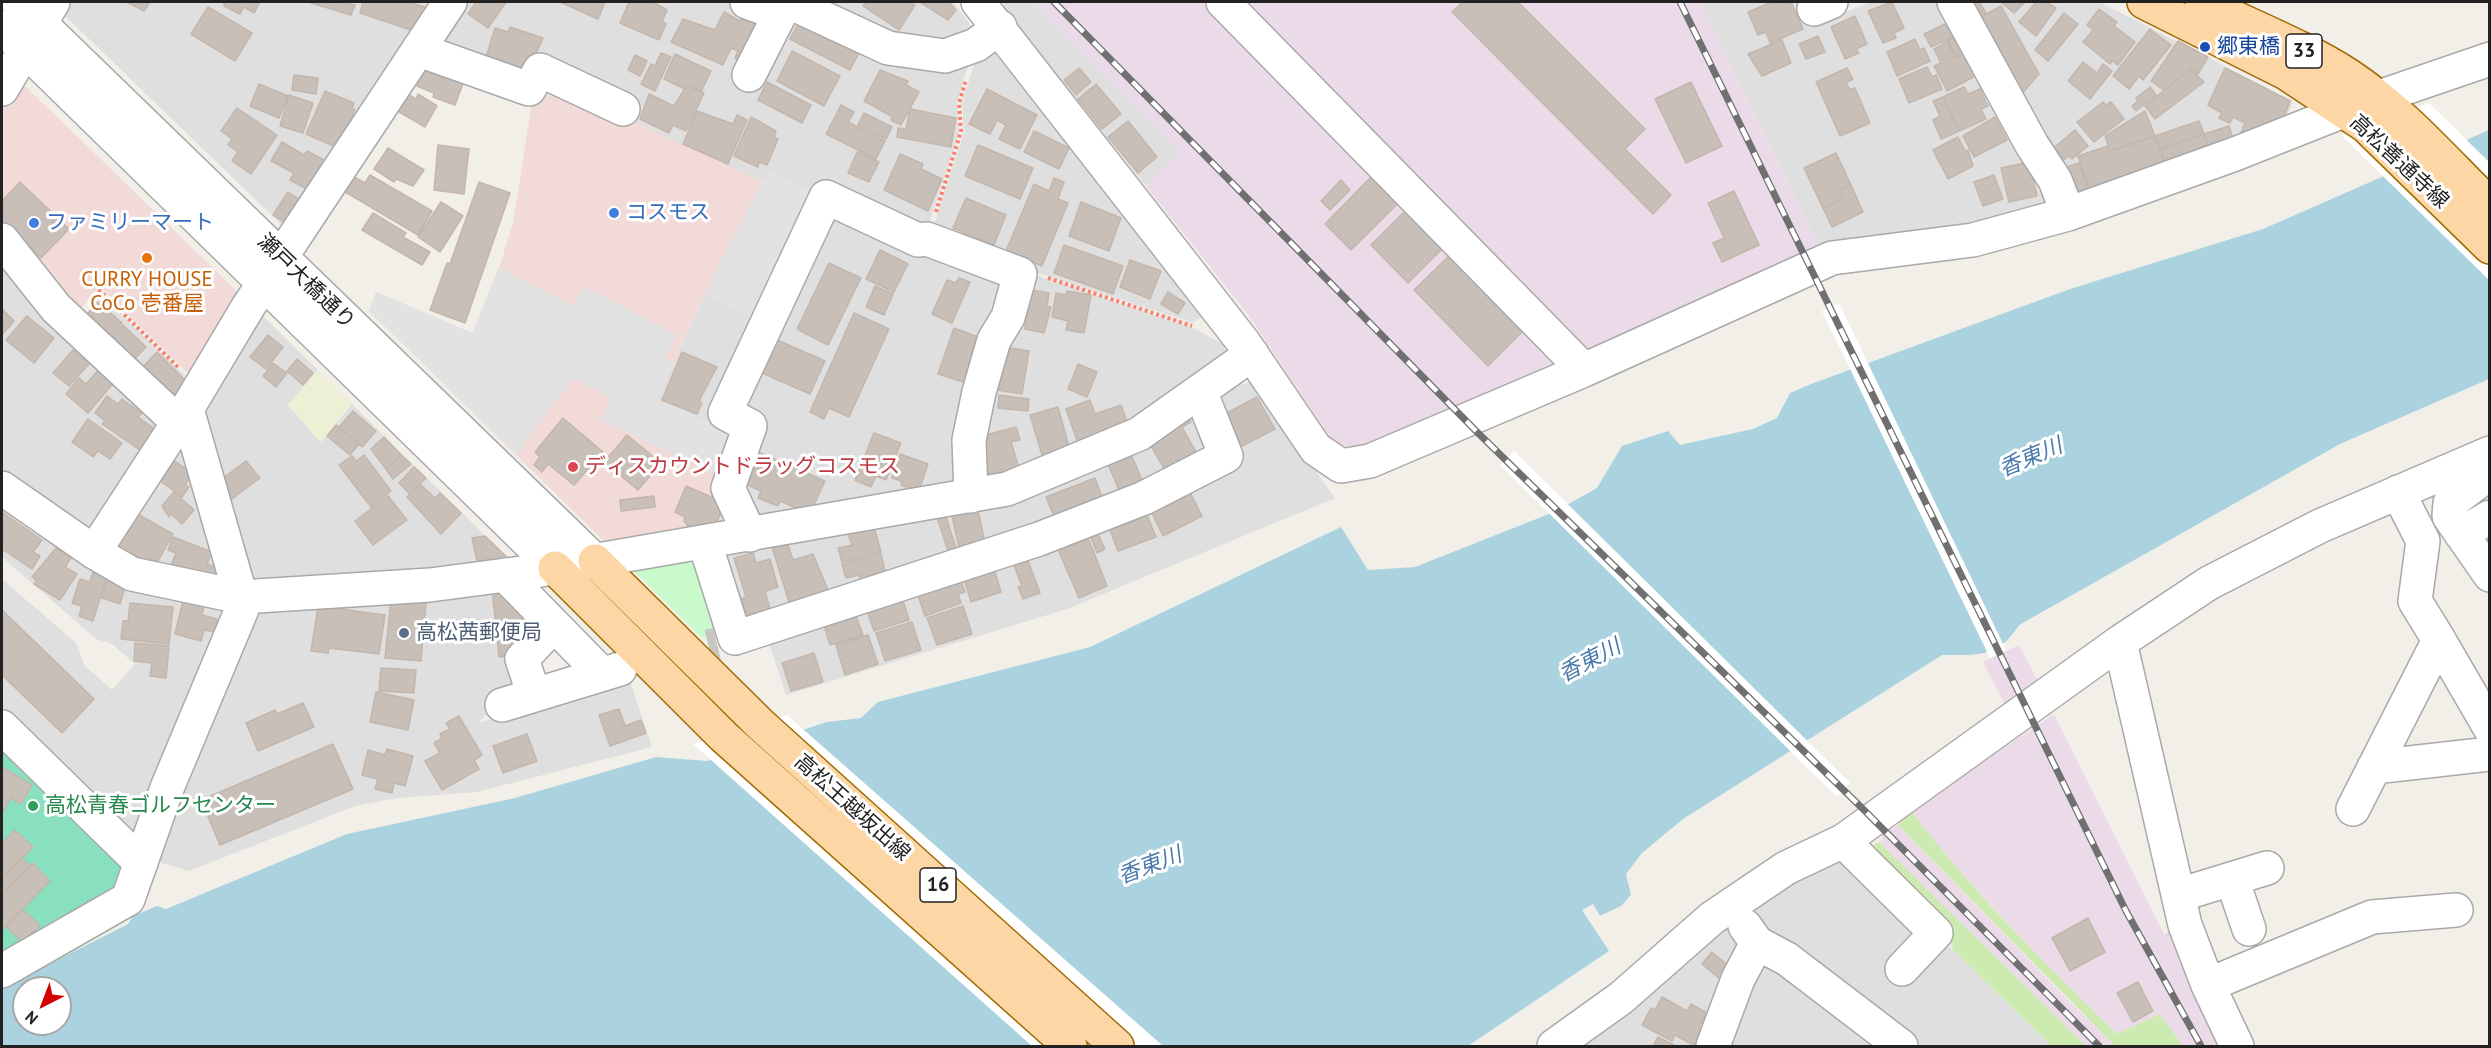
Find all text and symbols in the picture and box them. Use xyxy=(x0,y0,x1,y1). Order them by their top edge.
place label: 郷東橋 xyxy=(2217,34,2280,60)
road number: 33 xyxy=(2286,34,2322,68)
marker: 郷東橋 xyxy=(2198,40,2212,54)
street label: 高松善通寺線 xyxy=(2344,110,2454,214)
place label: コスモス xyxy=(626,200,710,226)
marker: コスモス xyxy=(607,206,621,220)
place label: ファミリーマート xyxy=(46,210,214,236)
marker: ファミリーマート xyxy=(27,216,41,230)
street label: 瀬戸大橋通り xyxy=(252,229,360,335)
marker: CURRY HOUSE CoCo 壱番屋 xyxy=(140,251,154,265)
place label: CURRY HOUSE CoCo 壱番屋 xyxy=(81,267,213,317)
water label: 香東川 xyxy=(1995,433,2067,483)
place label: ディスカウントドラッグコスモス xyxy=(585,454,900,480)
marker: ディスカウントドラッグコスモス xyxy=(566,460,580,474)
place label: 高松茜郵便局 xyxy=(416,620,542,646)
marker: 高松茜郵便局 xyxy=(397,626,411,640)
water label: 香東川 xyxy=(1555,634,1625,688)
street label: 高松王越坂出線 xyxy=(789,749,915,867)
place label: 高松青春ゴルフセンター xyxy=(45,793,276,819)
marker: 高松青春ゴルフセンター xyxy=(26,799,40,813)
water label: 香東川 xyxy=(1114,842,1186,890)
road number: 16 xyxy=(920,868,956,902)
north arrow xyxy=(12,976,72,1036)
text: N xyxy=(21,1007,42,1029)

